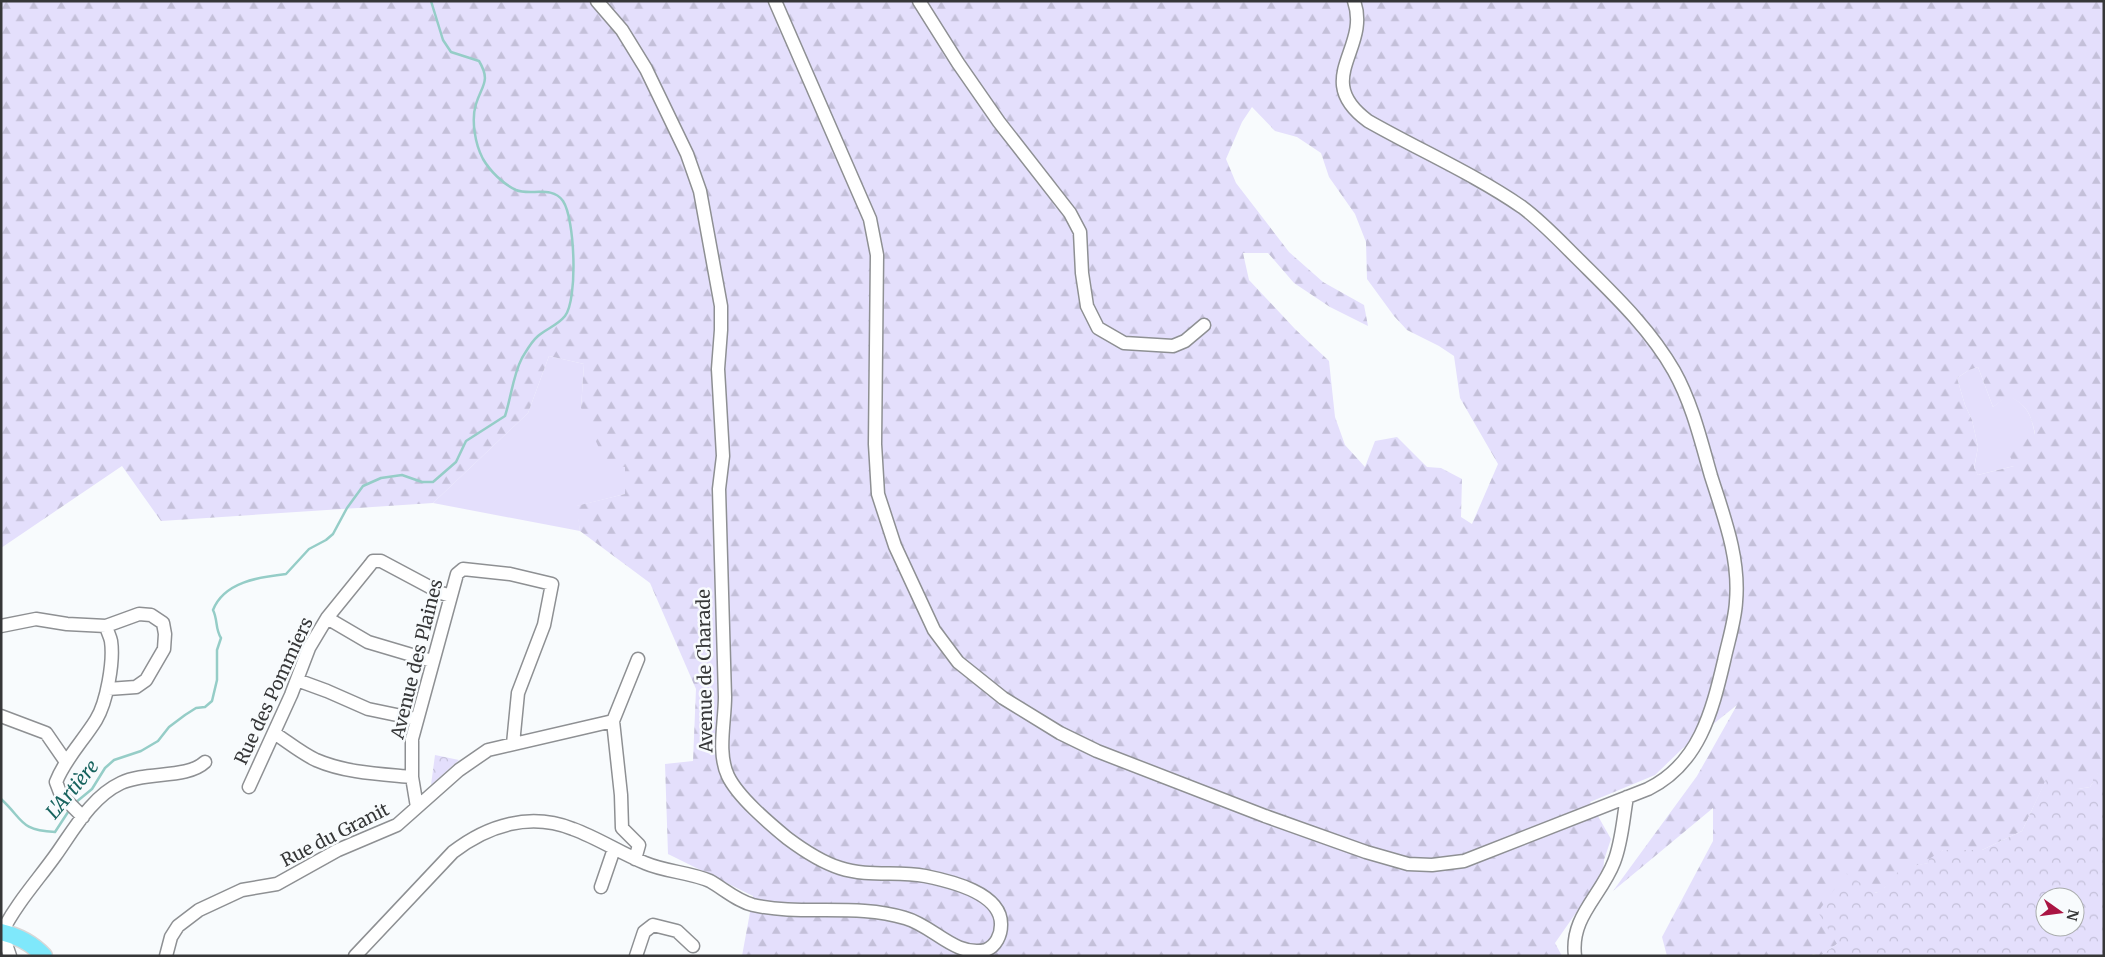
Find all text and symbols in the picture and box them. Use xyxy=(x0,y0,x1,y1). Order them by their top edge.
street label: Avenue des Plaines xyxy=(385,576,448,742)
street label: Avenue de Charade xyxy=(692,589,717,754)
street label: Rue des Pommiers xyxy=(229,613,318,768)
water label: L'Artière xyxy=(40,754,104,823)
street label: Rue du Granit xyxy=(277,797,393,872)
north arrow xyxy=(2035,887,2085,937)
text: N xyxy=(2063,908,2083,923)

